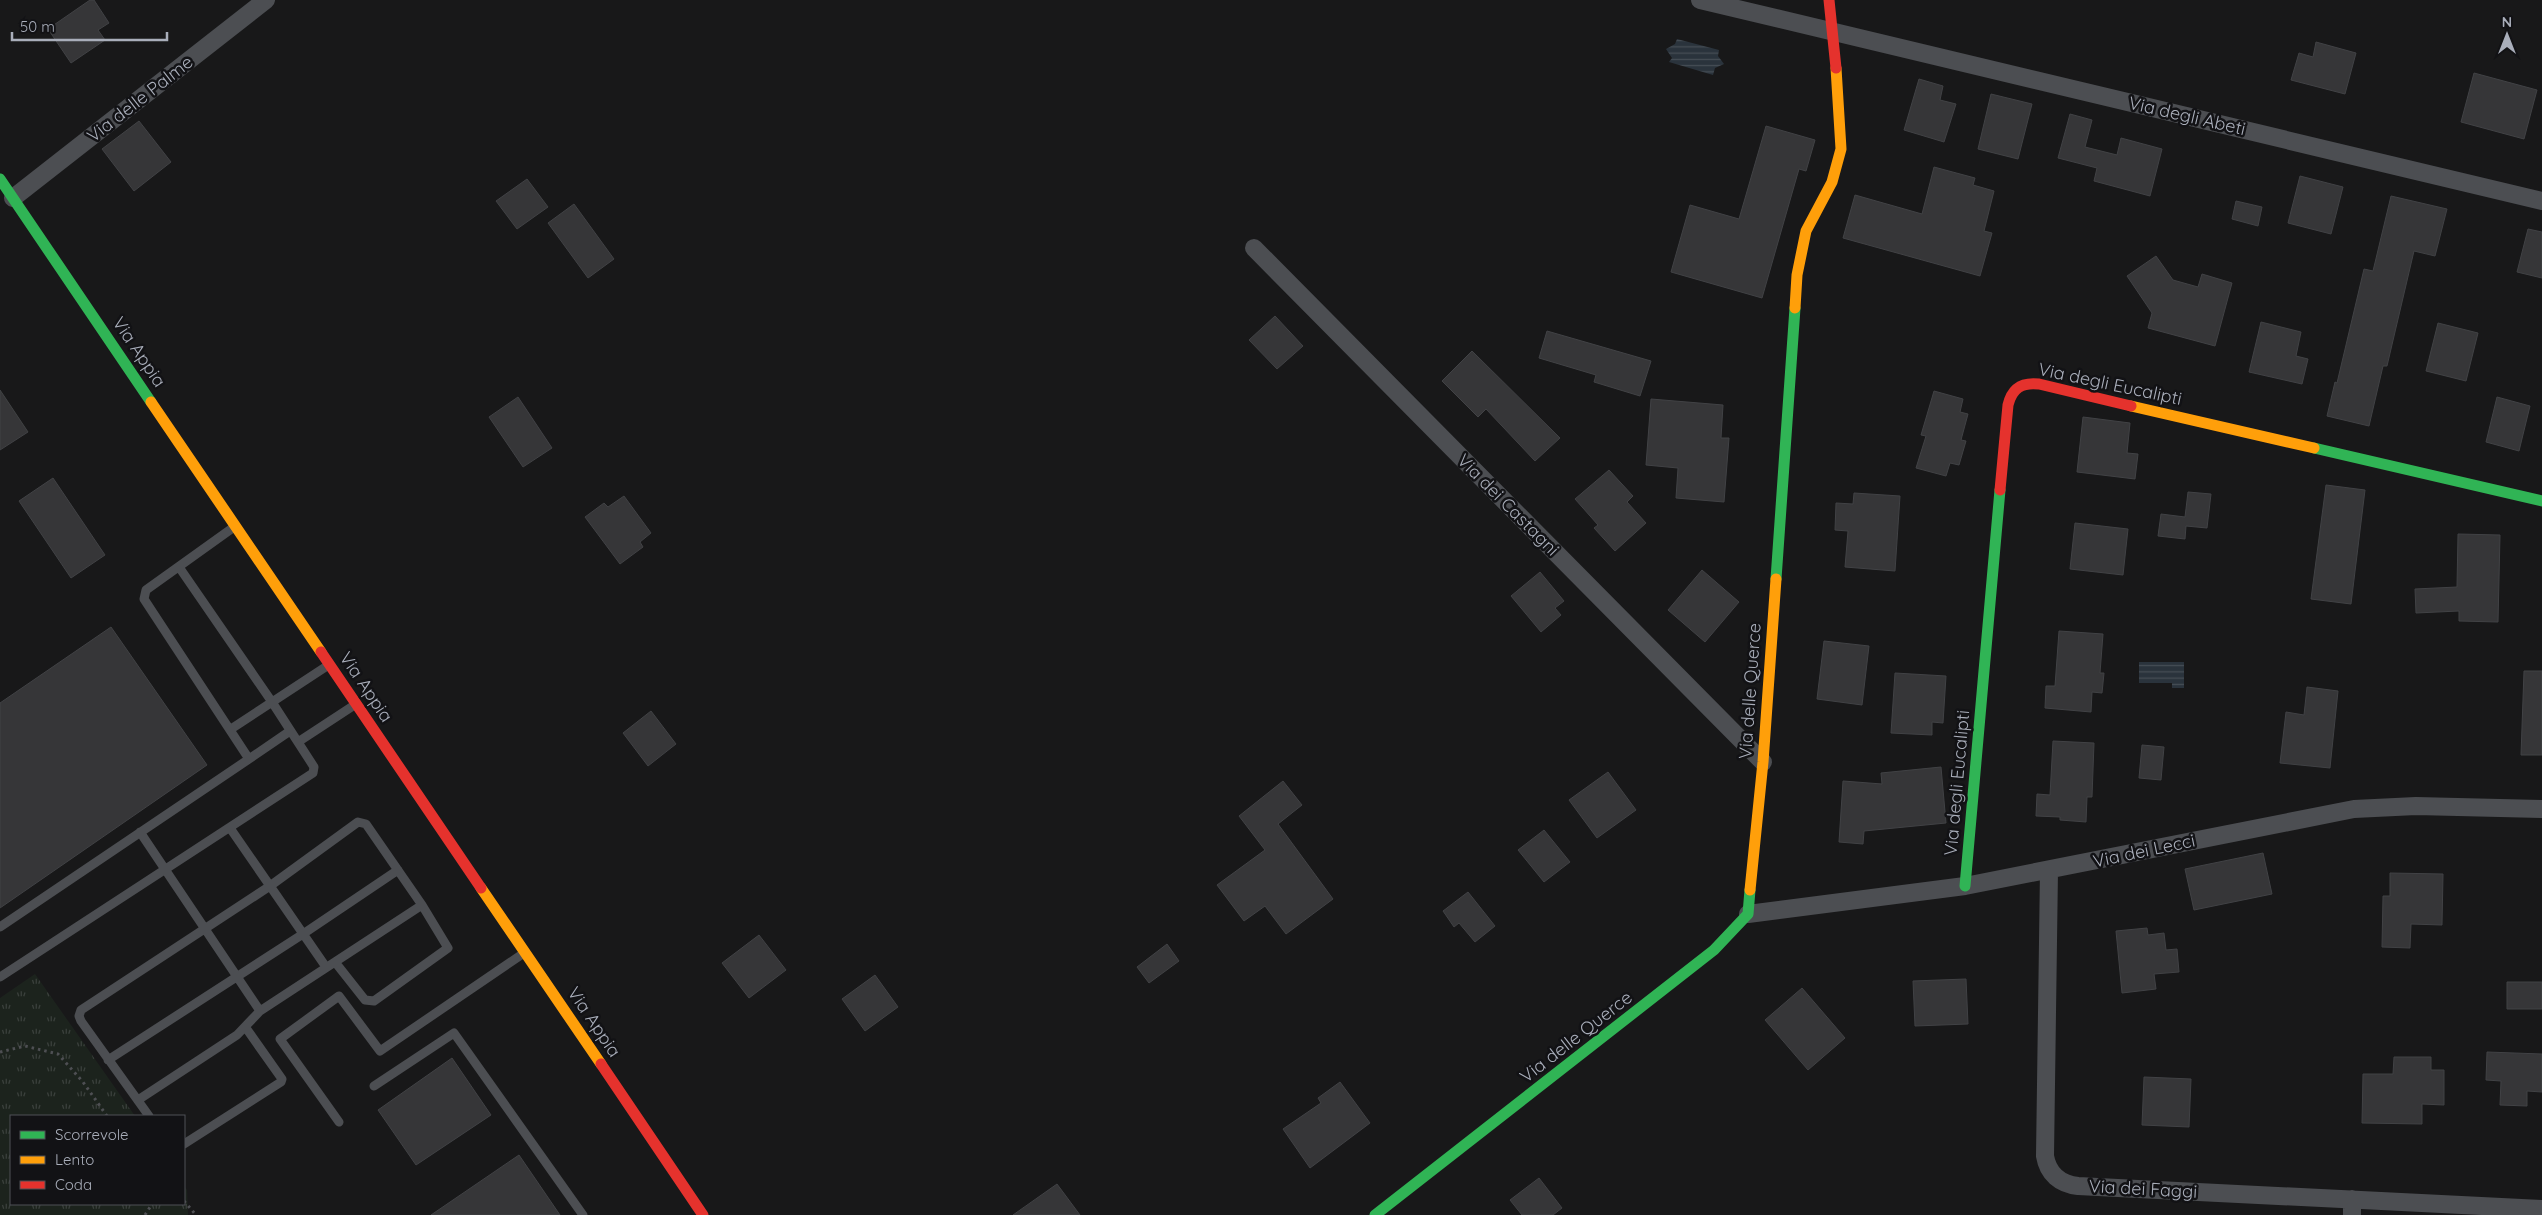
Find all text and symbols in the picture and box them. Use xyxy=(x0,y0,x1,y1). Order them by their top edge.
scale bar xyxy=(12,10,168,42)
north arrow xyxy=(2482,10,2532,60)
text: N xyxy=(2502,13,2512,31)
text: 50 m xyxy=(20,17,55,36)
street label: Via delle Palme xyxy=(82,50,197,147)
street label: Via degli Abeti xyxy=(2126,91,2248,140)
street label: Via Appia xyxy=(108,312,171,391)
street label: Via degli Eucalipti xyxy=(2036,357,2184,410)
street label: Via dei Castagni xyxy=(1452,449,1564,561)
street label: Via delle Querce xyxy=(1733,622,1766,760)
street label: Via Appia xyxy=(335,647,398,726)
street label: Via degli Eucalipti xyxy=(1939,709,1974,857)
street label: Via dei Lecci xyxy=(2091,828,2197,873)
street label: Via Appia xyxy=(563,982,626,1061)
street label: Via delle Querce xyxy=(1515,986,1636,1088)
legend xyxy=(10,1115,185,1205)
text: Scorrevole xyxy=(55,1125,129,1144)
text: Lento xyxy=(55,1150,94,1169)
street label: Via dei Faggi xyxy=(2088,1174,2198,1203)
text: Coda xyxy=(55,1175,92,1194)

